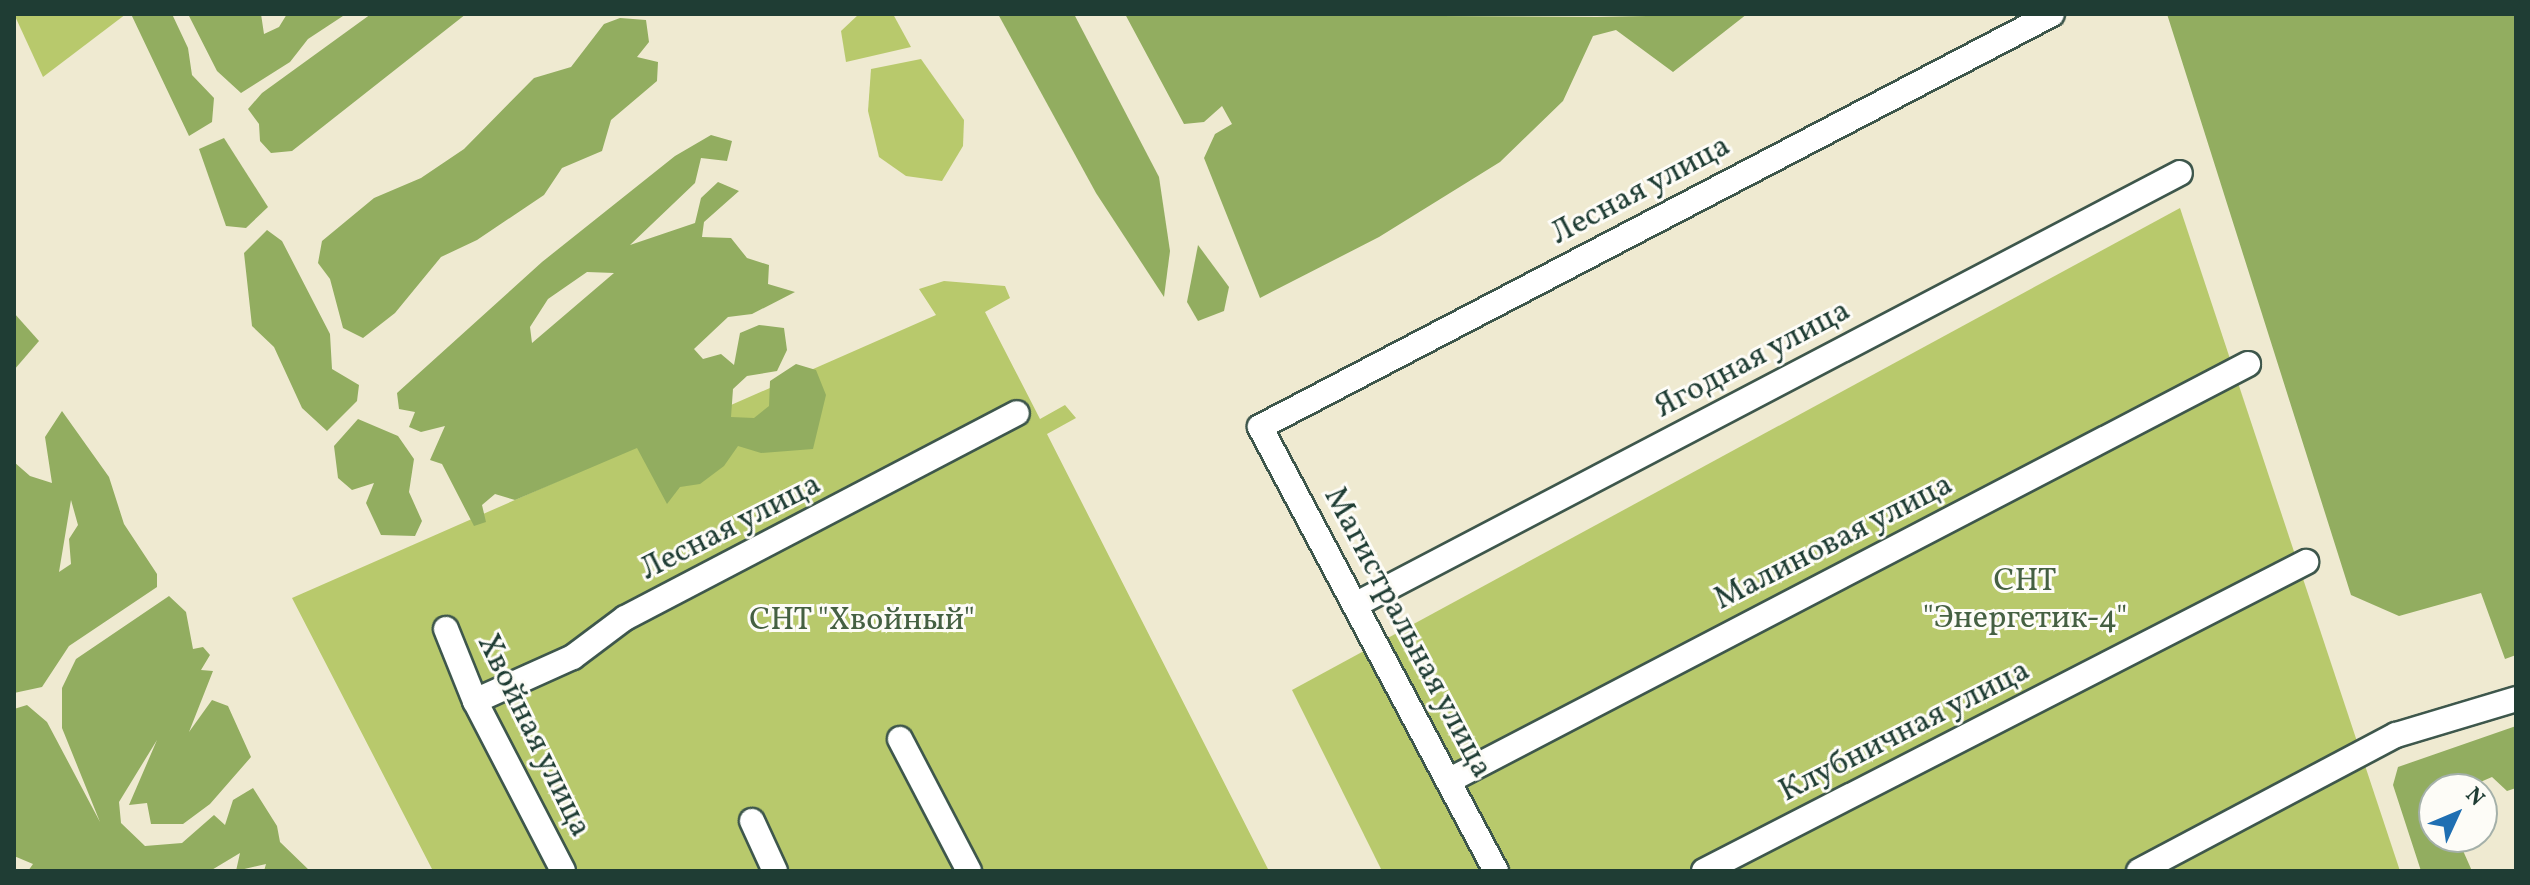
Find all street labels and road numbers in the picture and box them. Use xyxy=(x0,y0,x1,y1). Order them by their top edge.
street label: Лесная улица xyxy=(1544,127,1738,255)
street label: Ягодная улица xyxy=(1648,292,1858,428)
street label: Лесная улица xyxy=(634,466,828,590)
street label: Малиновая улица xyxy=(1708,466,1960,620)
street label: Магистральная улица xyxy=(1314,481,1500,785)
street label: Хвойная улица xyxy=(467,628,599,844)
street label: Клубничная улица xyxy=(1773,652,2037,812)

